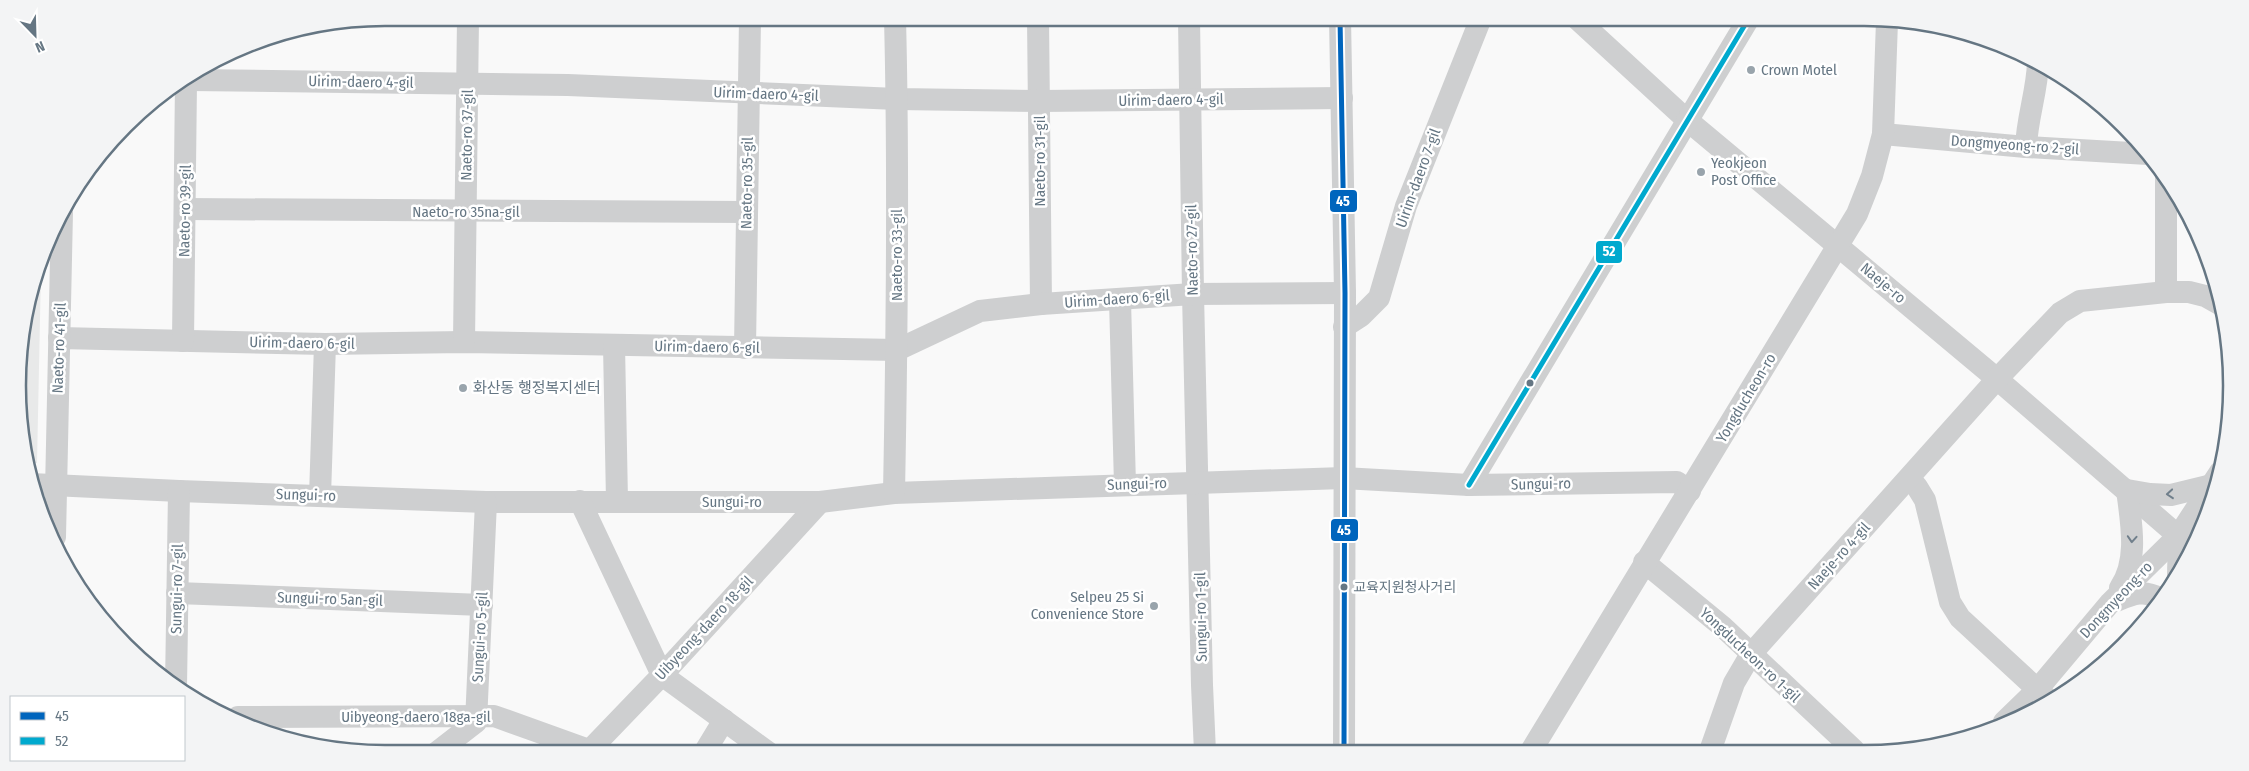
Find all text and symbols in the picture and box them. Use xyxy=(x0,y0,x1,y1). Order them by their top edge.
north arrow xyxy=(10,10,60,60)
text: N xyxy=(33,37,47,56)
place label: Crown Motel xyxy=(1761,61,1837,79)
marker: Crown Motel xyxy=(1745,64,1757,76)
street label: Uirim-daero 4-gil xyxy=(308,72,414,92)
street label: Uirim-daero 4-gil xyxy=(713,83,819,105)
street label: Naeto-ro 37-gil xyxy=(457,89,477,181)
street label: Uirim-daero 4-gil xyxy=(1118,90,1224,110)
street label: Naeto-ro 31-gil xyxy=(1031,116,1049,206)
street label: Uirim-daero 7-gil xyxy=(1392,126,1444,230)
street label: Dongmyeong-ro 2-gil xyxy=(1950,132,2080,158)
street label: Naeto-ro 35-gil xyxy=(737,137,757,229)
place label: Yeokjeon Post Office xyxy=(1711,154,1777,189)
street label: Naeto-ro 39-gil xyxy=(175,165,195,257)
marker: Yeokjeon Post Office xyxy=(1695,166,1707,178)
line badge: 45 xyxy=(1329,189,1358,213)
text: 45 xyxy=(1336,193,1350,210)
street label: Naeto-ro 35na-gil xyxy=(412,203,520,221)
street label: Naeto-ro 27-gil xyxy=(1182,204,1202,296)
street label: Naeto-ro 33-gil xyxy=(888,209,906,301)
line badge: 52 xyxy=(1595,240,1623,264)
text: 52 xyxy=(1602,243,1616,260)
street label: Naeje-ro xyxy=(1857,259,1909,307)
street label: Uirim-daero 6-gil xyxy=(1064,286,1170,312)
street label: Naeto-ro 41-gil xyxy=(48,302,70,394)
street label: Uirim-daero 6-gil xyxy=(249,333,355,353)
street label: Uirim-daero 6-gil xyxy=(654,337,760,357)
street label: Yongducheon-ro xyxy=(1712,350,1780,446)
unlabelled marker xyxy=(1525,378,1535,388)
place label: 화산동 행정복지센터 xyxy=(473,379,601,397)
marker: 화산동 행정복지센터 xyxy=(457,382,469,394)
street label: Sungui-ro xyxy=(1107,474,1167,494)
street label: Sungui-ro xyxy=(1511,474,1571,494)
street label: Sungui-ro xyxy=(276,485,336,505)
one-way arrow xyxy=(2165,488,2173,499)
street label: Sungui-ro xyxy=(702,493,762,511)
line badge: 45 xyxy=(1330,518,1359,542)
street label: Naeje-ro 4-gil xyxy=(1804,519,1874,593)
text: 45 xyxy=(1337,522,1351,539)
one-way arrow xyxy=(2127,535,2138,543)
street label: Sungui-ro 7-gil xyxy=(167,544,187,634)
street label: Dongmyeong-ro xyxy=(2076,558,2156,642)
street label: Uibyeong-daero 18-gil xyxy=(651,572,757,684)
street label: Sungui-ro 1-gil xyxy=(1191,572,1211,662)
place label: 교육지원청사거리 xyxy=(1353,579,1456,596)
marker: 교육지원청사거리 xyxy=(1339,582,1349,592)
street label: Sungui-ro 5an-gil xyxy=(277,588,383,610)
place label: Selpeu 25 Si Convenience Store xyxy=(1031,588,1144,623)
street label: Sungui-ro 5-gil xyxy=(469,591,491,683)
marker: Selpeu 25 Si Convenience Store xyxy=(1148,600,1160,612)
street label: Yongducheon-ro 1-gil xyxy=(1696,604,1804,706)
legend xyxy=(10,696,185,761)
text: 45 xyxy=(55,707,69,725)
street label: Uibyeong-daero 18ga-gil xyxy=(341,708,491,726)
text: 52 xyxy=(55,732,69,750)

